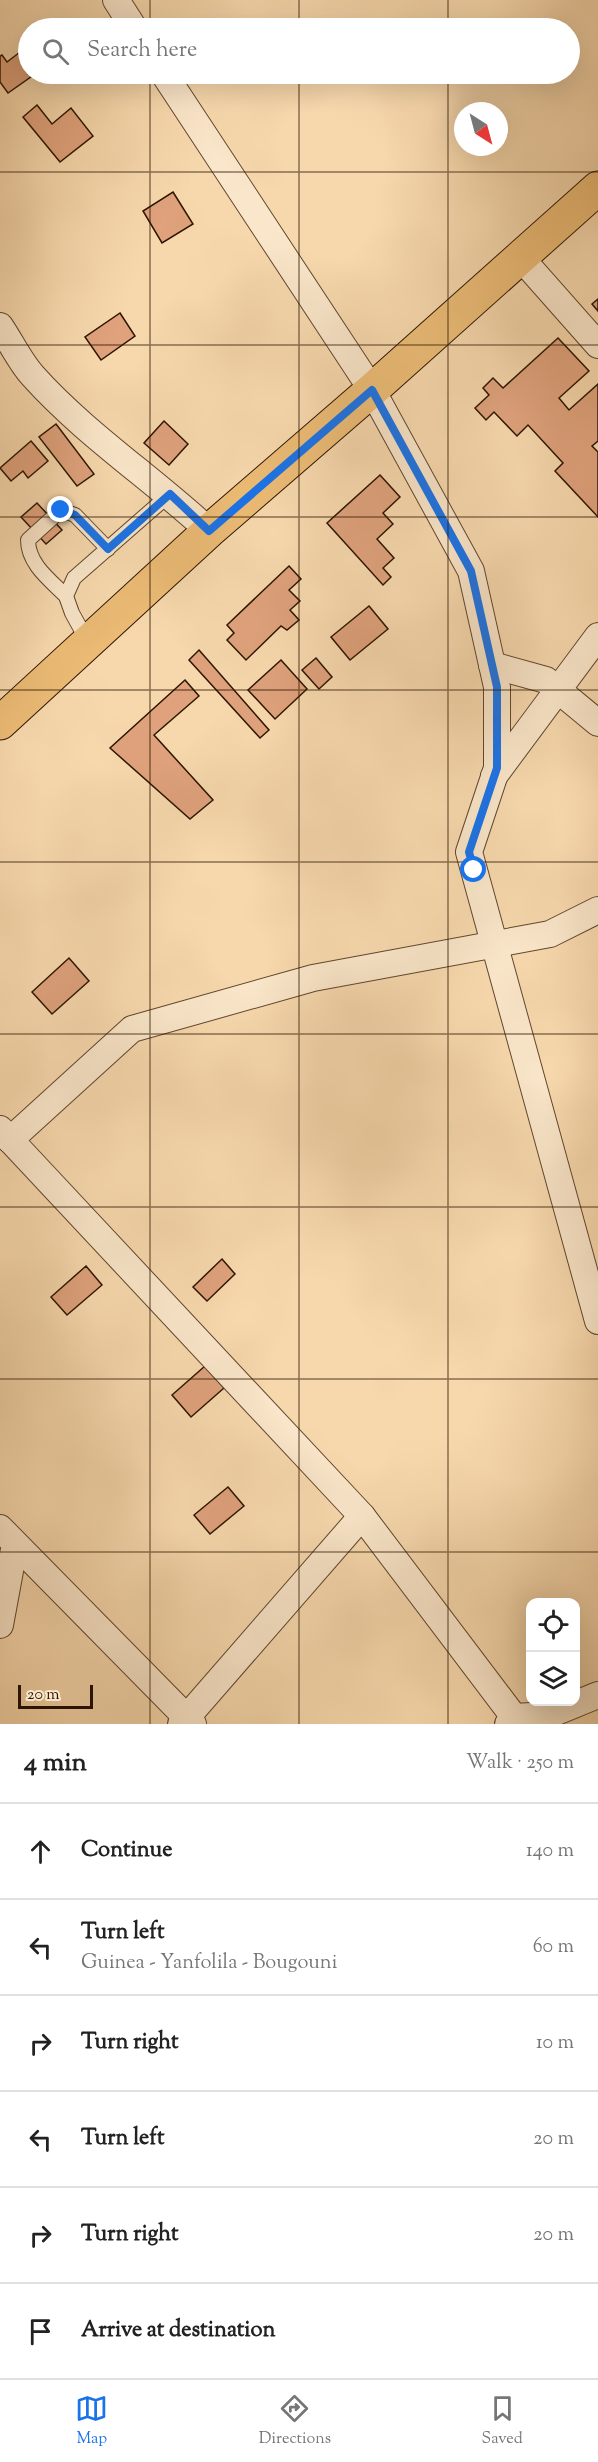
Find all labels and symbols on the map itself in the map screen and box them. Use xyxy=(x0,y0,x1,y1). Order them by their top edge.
north arrow xyxy=(454,102,508,156)
route end xyxy=(47,496,73,522)
route start xyxy=(460,856,486,882)
scale bar xyxy=(18,1682,93,1710)

